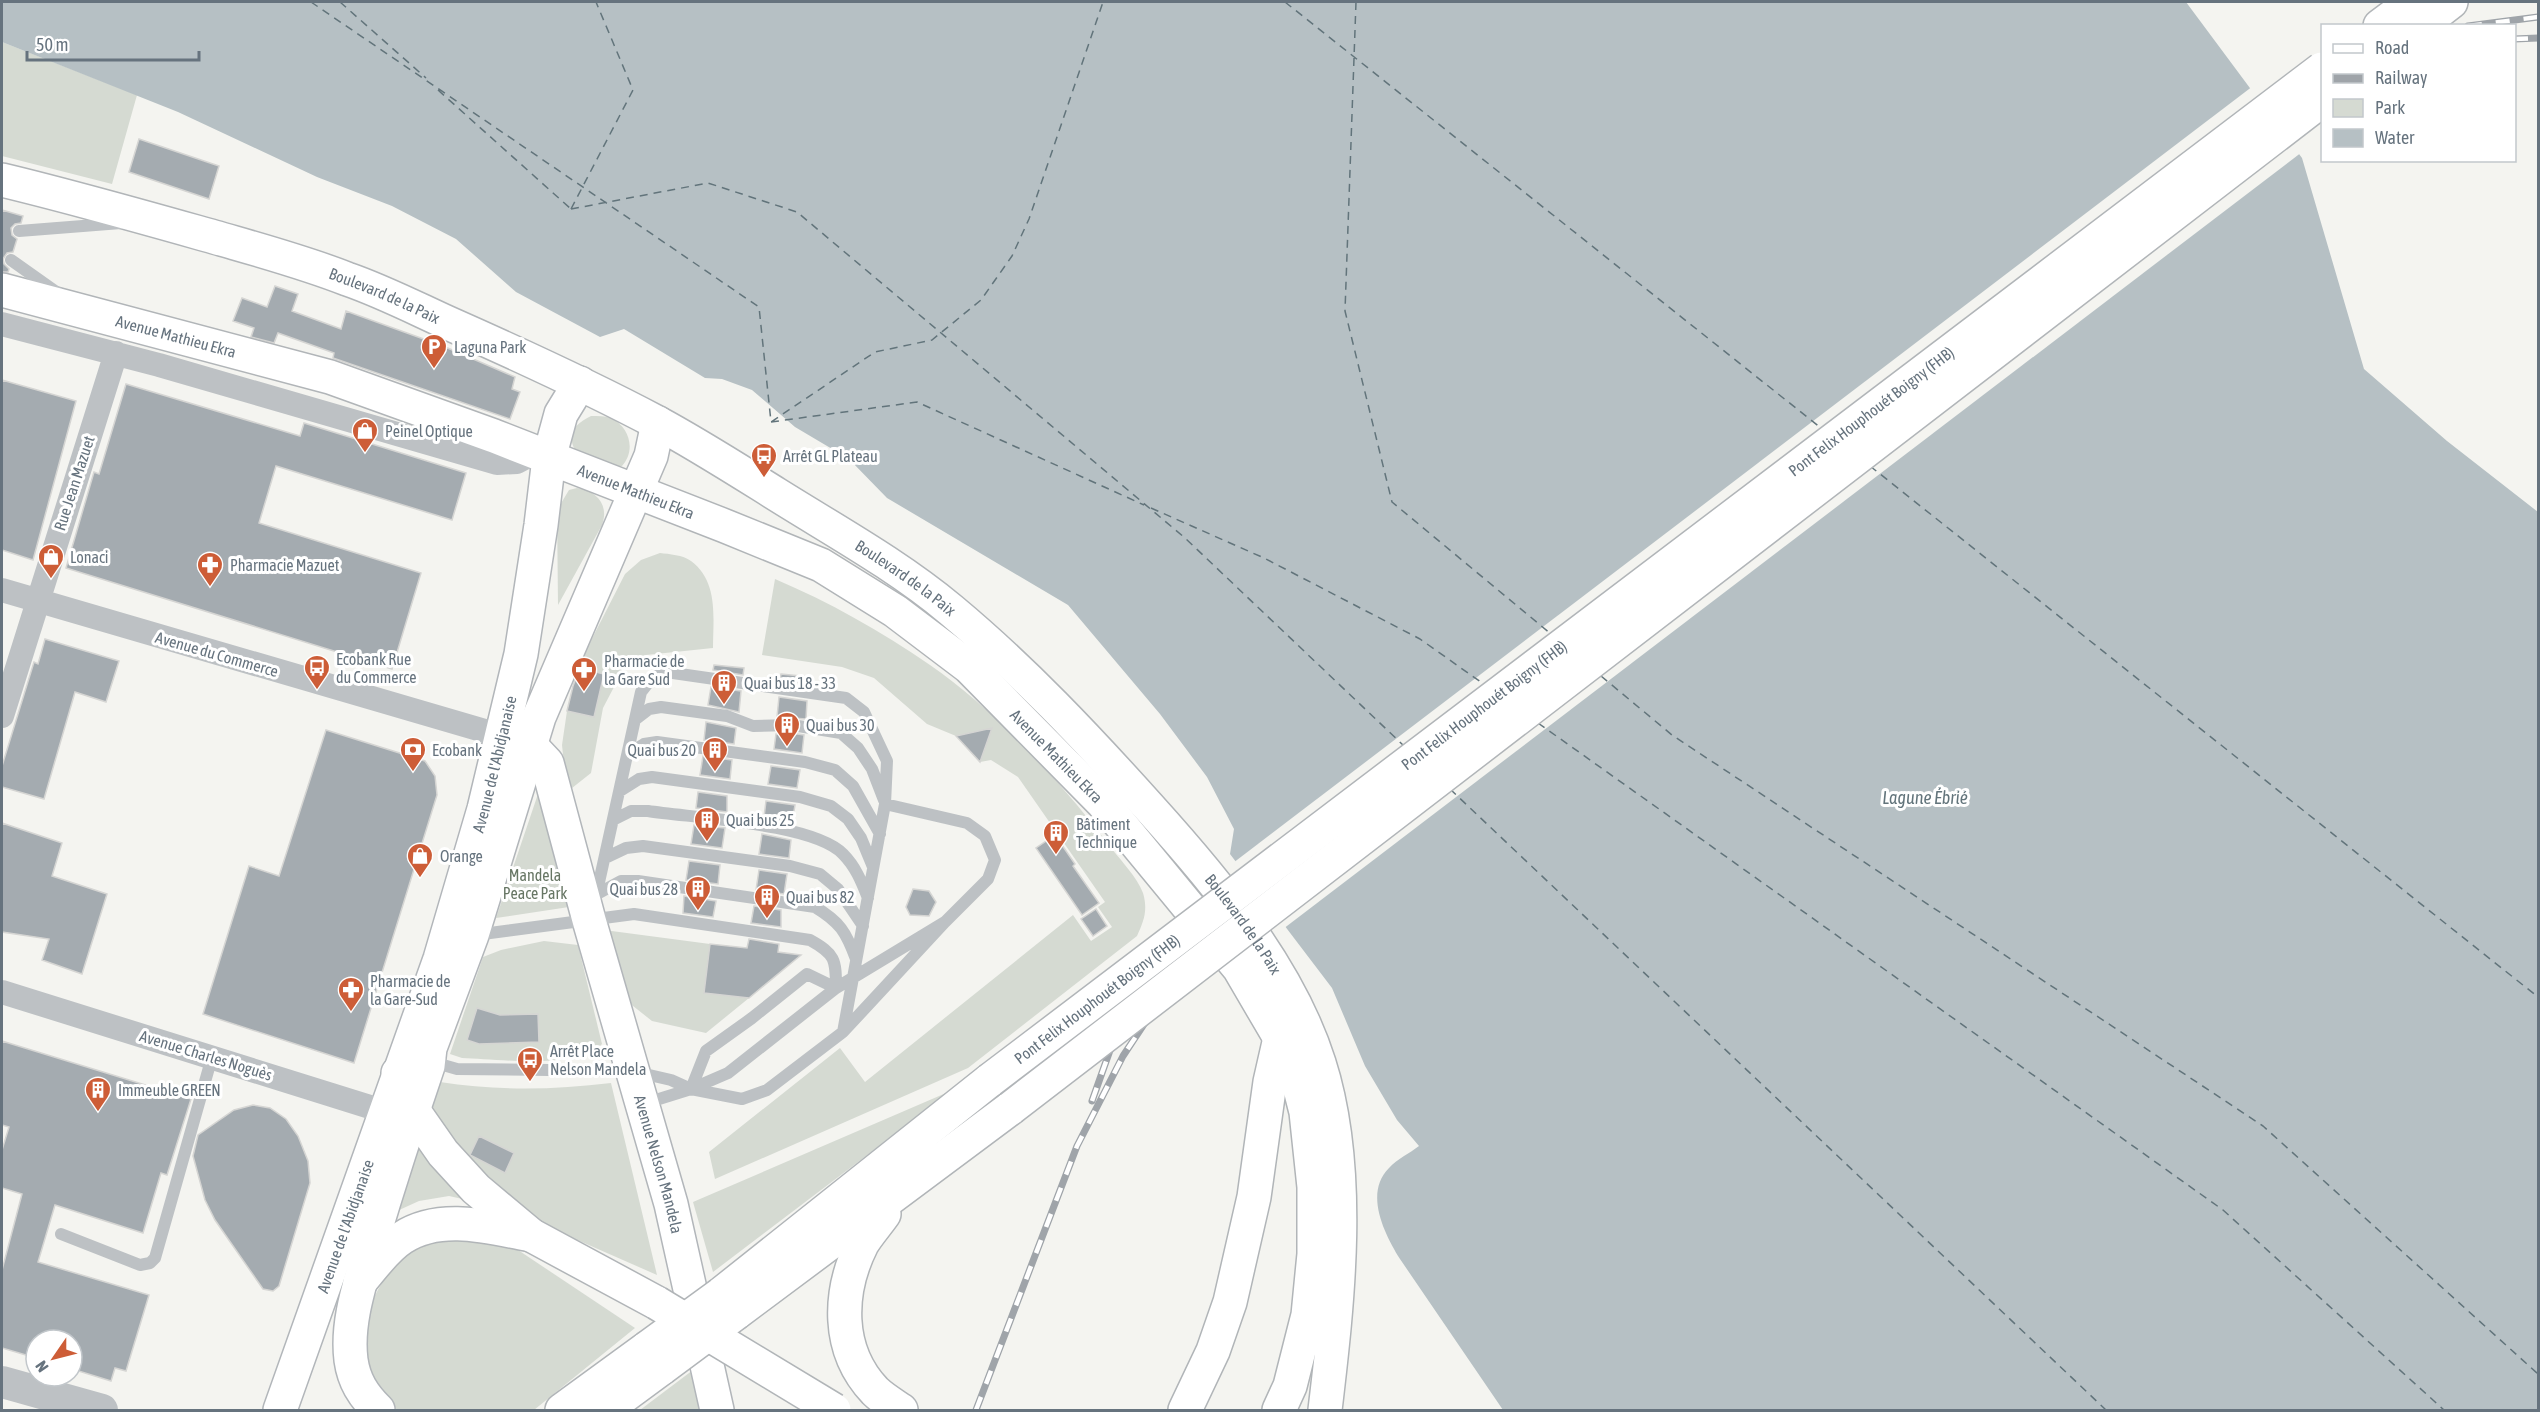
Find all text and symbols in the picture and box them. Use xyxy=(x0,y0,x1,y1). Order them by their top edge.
scale bar xyxy=(27,24,200,62)
legend xyxy=(2321,24,2516,162)
text: 50 m xyxy=(36,34,68,55)
text: Road xyxy=(2375,37,2409,58)
text: Railway xyxy=(2375,67,2427,88)
text: Park xyxy=(2375,97,2405,118)
text: Water xyxy=(2375,127,2415,148)
street label: Boulevard de la Paix xyxy=(327,264,443,327)
street label: Avenue Mathieu Ekra xyxy=(114,312,238,361)
parking icon: Laguna Park xyxy=(419,332,449,370)
place label: Laguna Park xyxy=(454,338,526,357)
street label: Pont Felix Houphouét Boigny (FHB) xyxy=(1785,343,1958,480)
shop icon: Peinel Optique xyxy=(350,416,380,454)
place label: Peinel Optique xyxy=(385,422,473,441)
street label: Rue Jean Mazuet xyxy=(50,433,98,533)
bus stop icon: Arrêt GL Plateau xyxy=(749,441,779,479)
place label: Arrêt GL Plateau xyxy=(783,447,878,465)
street label: Avenue Mathieu Ekra xyxy=(575,460,697,522)
street label: Boulevard de la Paix xyxy=(852,536,960,619)
shop icon: Lonaci xyxy=(36,542,66,580)
place label: Lonaci xyxy=(70,548,109,566)
pharmacy icon: Pharmacie Mazuet xyxy=(195,550,225,588)
place label: Pharmacie Mazuet xyxy=(230,556,340,574)
street label: Avenue du Commerce xyxy=(154,628,280,680)
street label: Pont Felix Houphouét Boigny (FHB) xyxy=(1398,637,1571,774)
place label: Ecobank Rue du Commerce xyxy=(336,650,416,686)
place label: Pharmacie de la Gare Sud xyxy=(604,652,685,688)
bus stop icon: Ecobank Rue du Commerce xyxy=(302,653,332,691)
pharmacy icon: Pharmacie de la Gare Sud xyxy=(569,655,599,693)
building icon: Quai bus 18 - 33 xyxy=(709,668,739,706)
place label: Quai bus 18 - 33 xyxy=(744,674,836,692)
street label: Avenue de l'Abidjanaise xyxy=(469,694,520,834)
street label: Avenue Mathieu Ekra xyxy=(1007,706,1106,806)
building icon: Quai bus 30 xyxy=(772,710,802,748)
place label: Quai bus 30 xyxy=(806,716,875,734)
bank icon: Ecobank xyxy=(398,735,428,773)
building icon: Quai bus 20 xyxy=(700,735,730,773)
place label: Ecobank xyxy=(432,741,482,759)
place label: Quai bus 20 xyxy=(627,741,696,759)
water label: Lagune Ébrié xyxy=(1882,787,1968,808)
building icon: Quai bus 25 xyxy=(692,805,722,843)
place label: Quai bus 25 xyxy=(726,811,795,829)
place label: Bâtiment Technique xyxy=(1076,815,1137,852)
building icon: Bâtiment Technique xyxy=(1041,818,1071,856)
shop icon: Orange xyxy=(405,841,435,879)
place label: Orange xyxy=(440,847,483,866)
park label: Mandela Peace Park xyxy=(503,866,567,902)
street label: Boulevard de la Paix xyxy=(1202,870,1285,978)
building icon: Quai bus 28 xyxy=(683,874,713,912)
place label: Quai bus 28 xyxy=(609,880,678,898)
building icon: Quai bus 82 xyxy=(752,882,782,920)
place label: Quai bus 82 xyxy=(786,888,855,906)
street label: Pont Felix Houphouét Boigny (FHB) xyxy=(1011,931,1184,1067)
place label: Pharmacie de la Gare-Sud xyxy=(370,972,451,1008)
pharmacy icon: Pharmacie de la Gare-Sud xyxy=(336,975,366,1013)
street label: Avenue Charles Noguès xyxy=(137,1026,275,1085)
place label: Arrêt Place Nelson Mandela xyxy=(550,1042,647,1078)
bus stop icon: Arrêt Place Nelson Mandela xyxy=(515,1045,545,1083)
building icon: Immeuble GREEN xyxy=(83,1075,113,1113)
place label: Immeuble GREEN xyxy=(118,1081,221,1099)
street label: Avenue Nelson Mandela xyxy=(631,1093,686,1235)
street label: Avenue de l'Abidjanaise xyxy=(313,1157,377,1295)
north arrow xyxy=(24,1328,84,1388)
text: N xyxy=(32,1358,52,1376)

